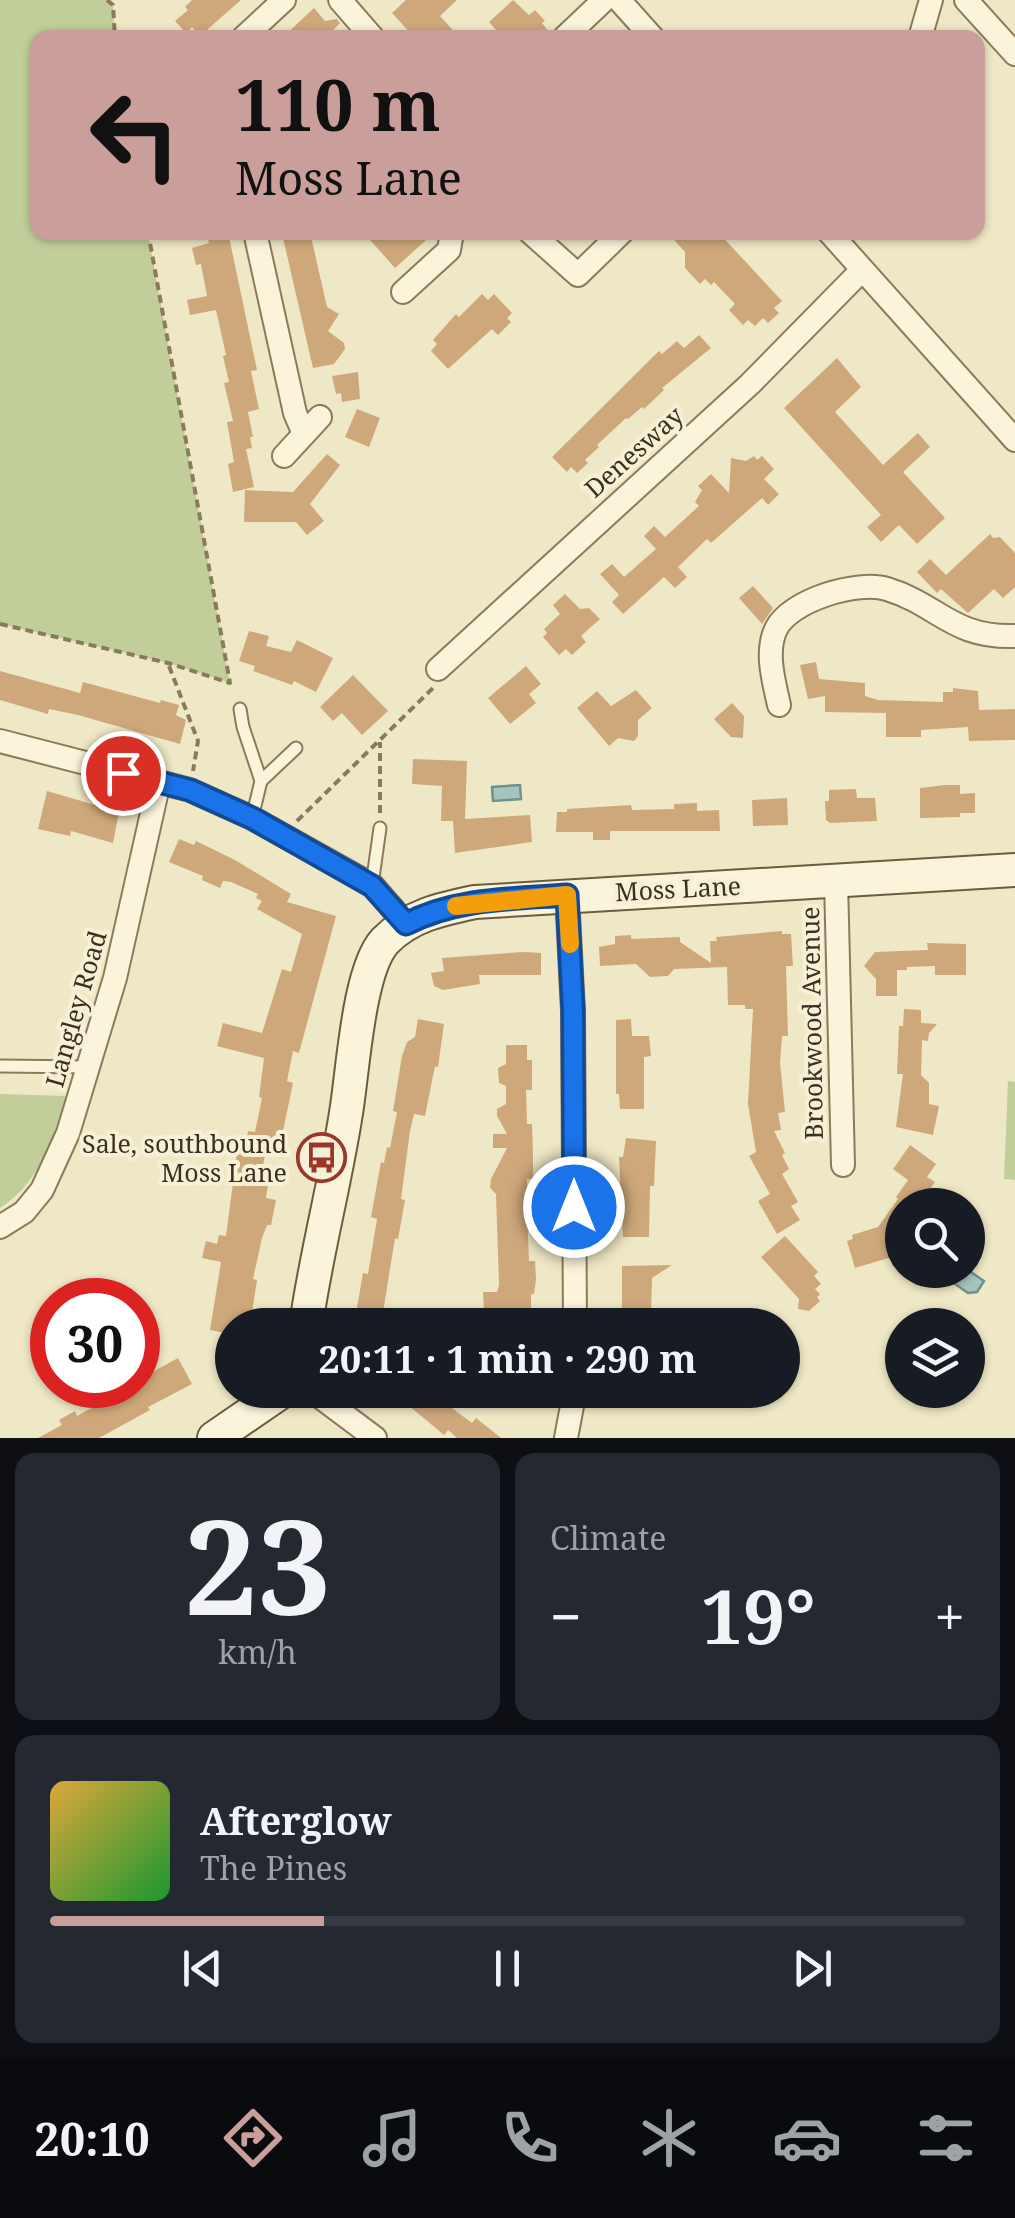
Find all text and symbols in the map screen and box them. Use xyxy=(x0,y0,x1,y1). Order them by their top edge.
text: 110 m xyxy=(235,56,441,152)
icon: left xyxy=(70,70,200,200)
text: Moss Lane xyxy=(235,147,462,208)
street label: Denesway xyxy=(577,397,691,505)
pin xyxy=(81,731,166,816)
icon: arrive xyxy=(96,746,151,801)
street label: Moss Lane xyxy=(614,868,742,908)
street label: Brookwood Avenue xyxy=(792,906,830,1140)
street label: Langley Road xyxy=(36,927,114,1091)
place label: Sale, southbound Moss Lane xyxy=(82,1126,287,1189)
bus stop icon: Sale, southbound Moss Lane xyxy=(296,1132,348,1184)
position arrow xyxy=(522,1155,626,1259)
map controls xyxy=(885,1188,985,1408)
button: search xyxy=(885,1188,985,1288)
speed limit sign: 30 xyxy=(30,1278,160,1408)
button: layers xyxy=(885,1308,985,1408)
text: 20:11 · 1 min · 290 m xyxy=(318,1332,697,1384)
text: 23 xyxy=(184,1476,331,1653)
text: Climate xyxy=(550,1516,666,1559)
text: 19° xyxy=(701,1564,815,1666)
text: − xyxy=(550,1578,582,1653)
text: + xyxy=(934,1578,965,1653)
text: km/h xyxy=(218,1630,297,1673)
text: Afterglow xyxy=(200,1794,392,1846)
text: The Pines xyxy=(200,1846,347,1889)
icon: previous xyxy=(175,1941,230,1996)
icon: pause xyxy=(480,1941,535,1996)
icon: next xyxy=(785,1941,840,1996)
icon: directions xyxy=(218,2103,288,2173)
icon: music xyxy=(357,2103,427,2173)
icon: phone xyxy=(495,2103,565,2173)
icon: climate xyxy=(634,2103,704,2173)
icon: car xyxy=(772,2103,842,2173)
icon: filters xyxy=(911,2103,981,2173)
text: 20:10 xyxy=(34,2108,150,2169)

